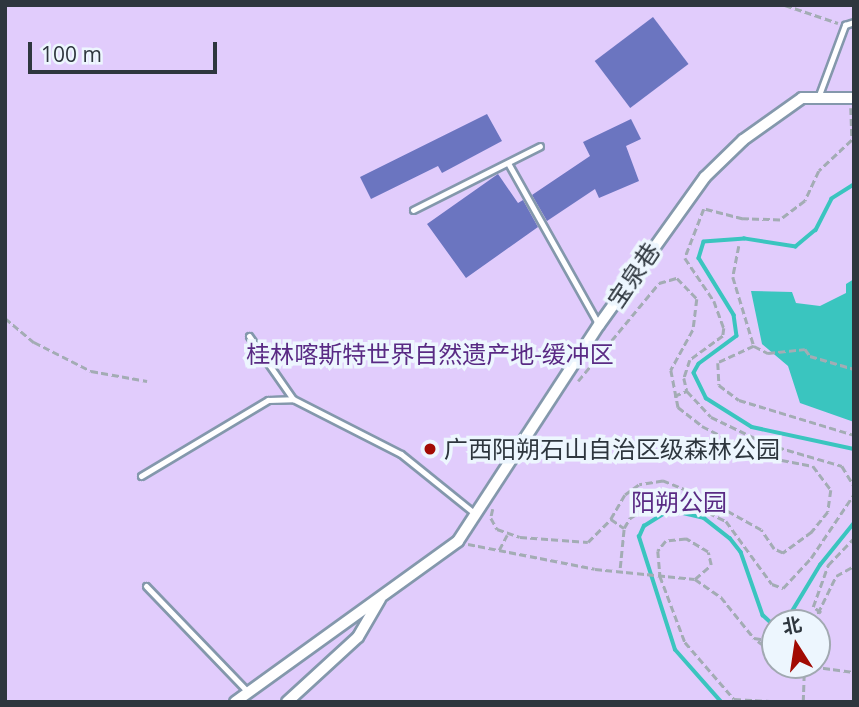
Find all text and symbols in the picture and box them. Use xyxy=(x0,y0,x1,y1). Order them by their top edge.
scale bar xyxy=(32,28,220,72)
text: 100 m xyxy=(41,40,102,68)
street label: 宝泉巷 xyxy=(601,237,665,313)
park label: 桂林喀斯特世界自然遗产地-缓冲区 xyxy=(246,340,614,368)
place label: 广西阳朔石山自治区级森林公园 xyxy=(444,435,780,463)
marker: 广西阳朔石山自治区级森林公园 xyxy=(422,441,438,457)
park label: 阳朔公园 xyxy=(631,488,727,516)
north arrow xyxy=(761,609,831,679)
text: 北 xyxy=(780,611,804,640)

